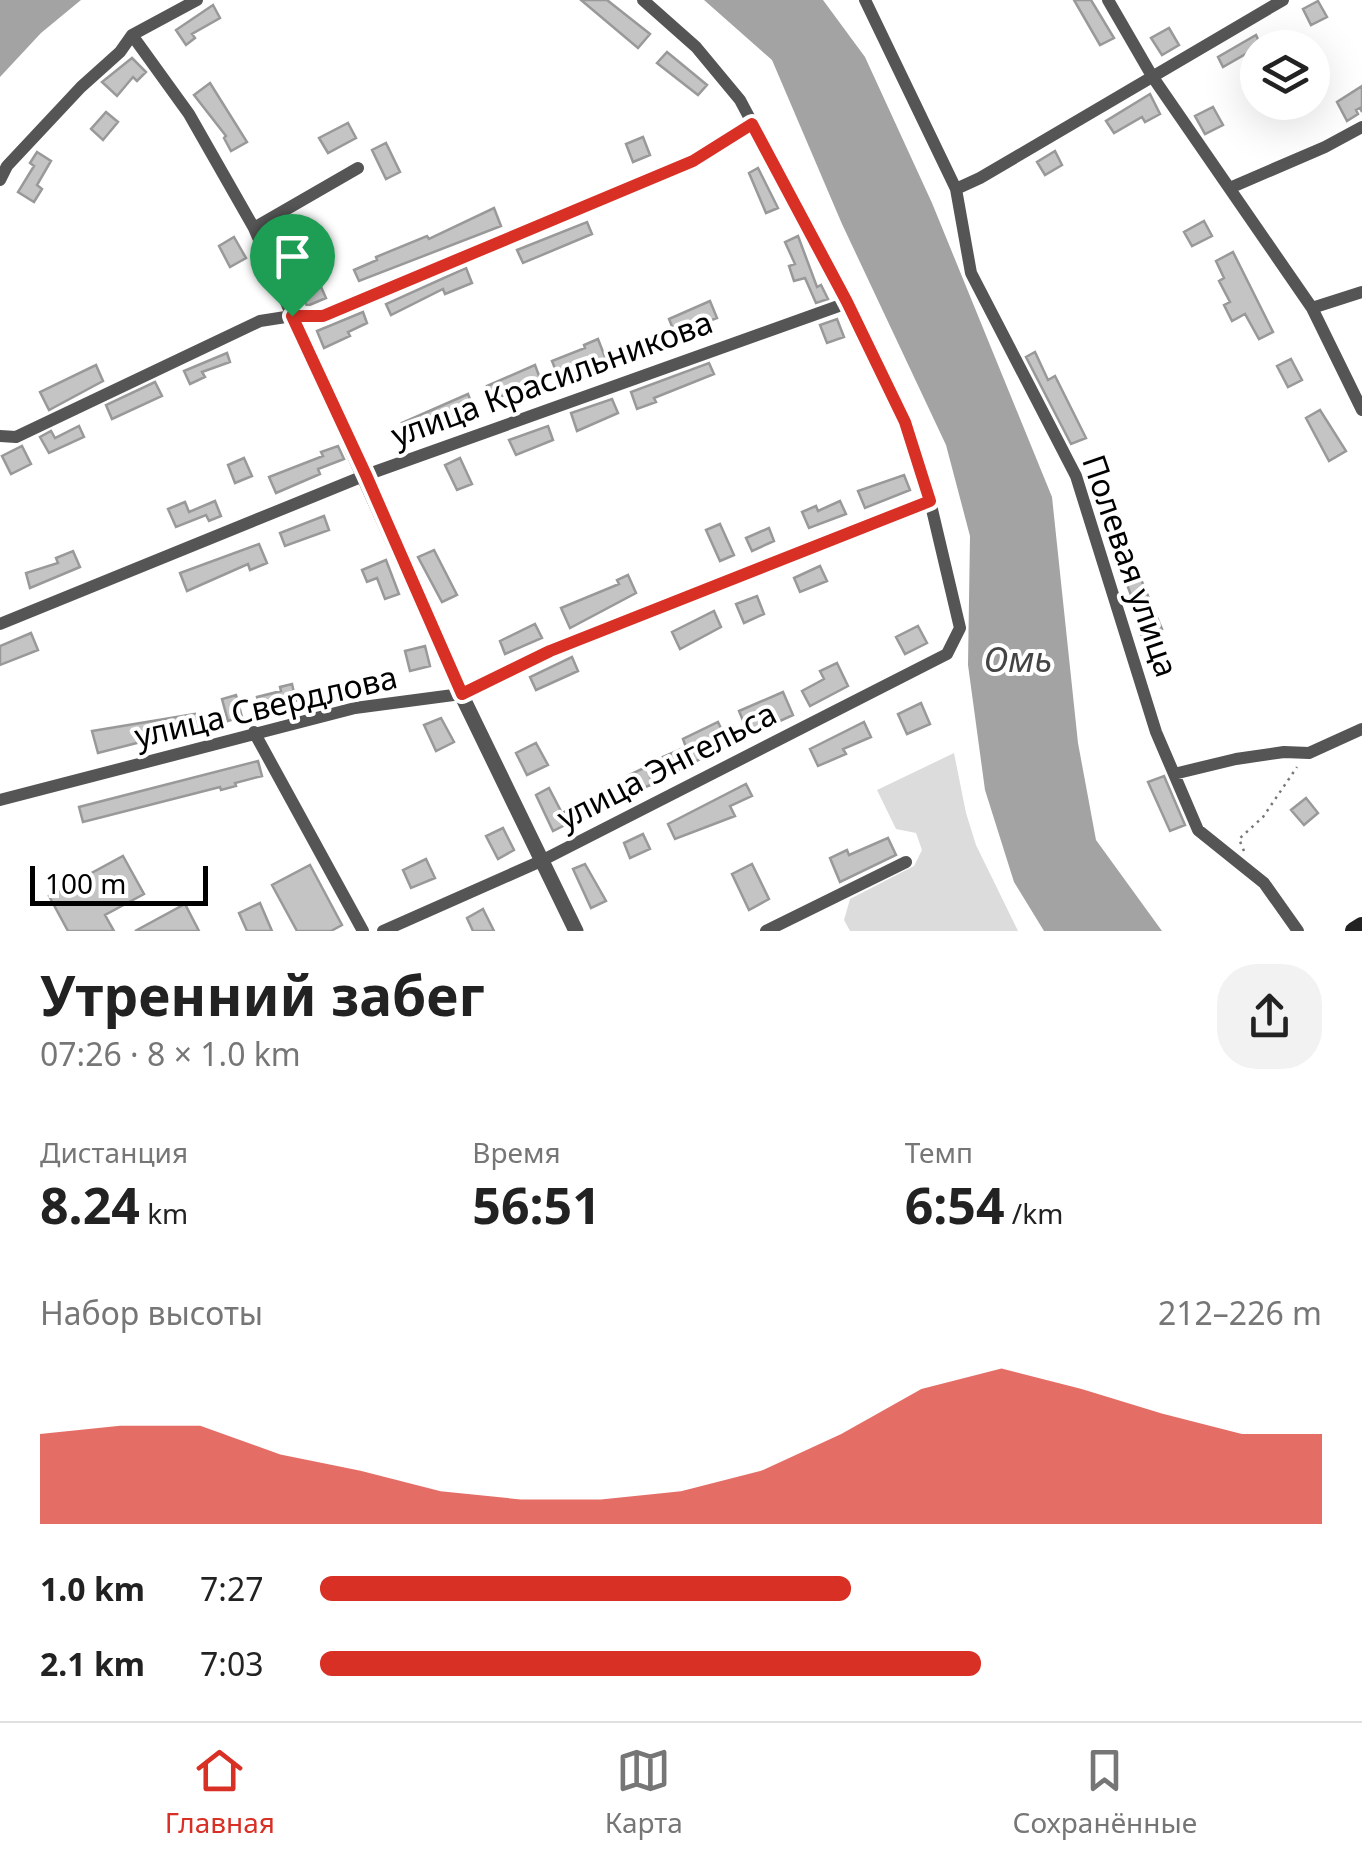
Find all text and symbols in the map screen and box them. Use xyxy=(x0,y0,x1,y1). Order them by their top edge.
map controls xyxy=(1240,30,1330,120)
button: layers xyxy=(1240,30,1330,120)
pin xyxy=(250,214,335,317)
icon: arrive xyxy=(265,229,320,284)
street label: улица Красильникова xyxy=(385,299,718,456)
street label: Полевая улица xyxy=(1073,449,1190,682)
water label: Омь xyxy=(984,635,1052,682)
street label: улица Свердлова xyxy=(130,654,401,757)
street label: улица Энгельса xyxy=(549,691,783,838)
scale bar xyxy=(30,861,208,906)
text: 100 m xyxy=(45,864,127,902)
text: Утренний забег xyxy=(40,957,485,1032)
button: share xyxy=(1217,964,1322,1069)
text: 07:26 · 8 × 1.0 km xyxy=(40,1032,301,1075)
text: Дистанция xyxy=(40,1133,188,1171)
text: Время xyxy=(472,1133,561,1171)
text: Темп xyxy=(905,1133,973,1171)
text: 8.24 xyxy=(40,1171,140,1239)
text: 56:51 xyxy=(472,1171,601,1239)
text: 6:54 xyxy=(905,1171,1005,1239)
text: km xyxy=(140,1194,188,1232)
text: /km xyxy=(1005,1194,1063,1232)
text: Набор высоты xyxy=(40,1291,263,1334)
text: 212–226 m xyxy=(1158,1291,1322,1334)
text: 1.0 km xyxy=(40,1567,145,1610)
text: 7:27 xyxy=(200,1567,264,1610)
text: 2.1 km xyxy=(40,1642,145,1685)
text: 7:03 xyxy=(200,1642,264,1685)
tab: Главная xyxy=(165,1743,275,1841)
tab: Карта xyxy=(605,1743,683,1841)
tab: Сохранённые xyxy=(1013,1743,1197,1841)

